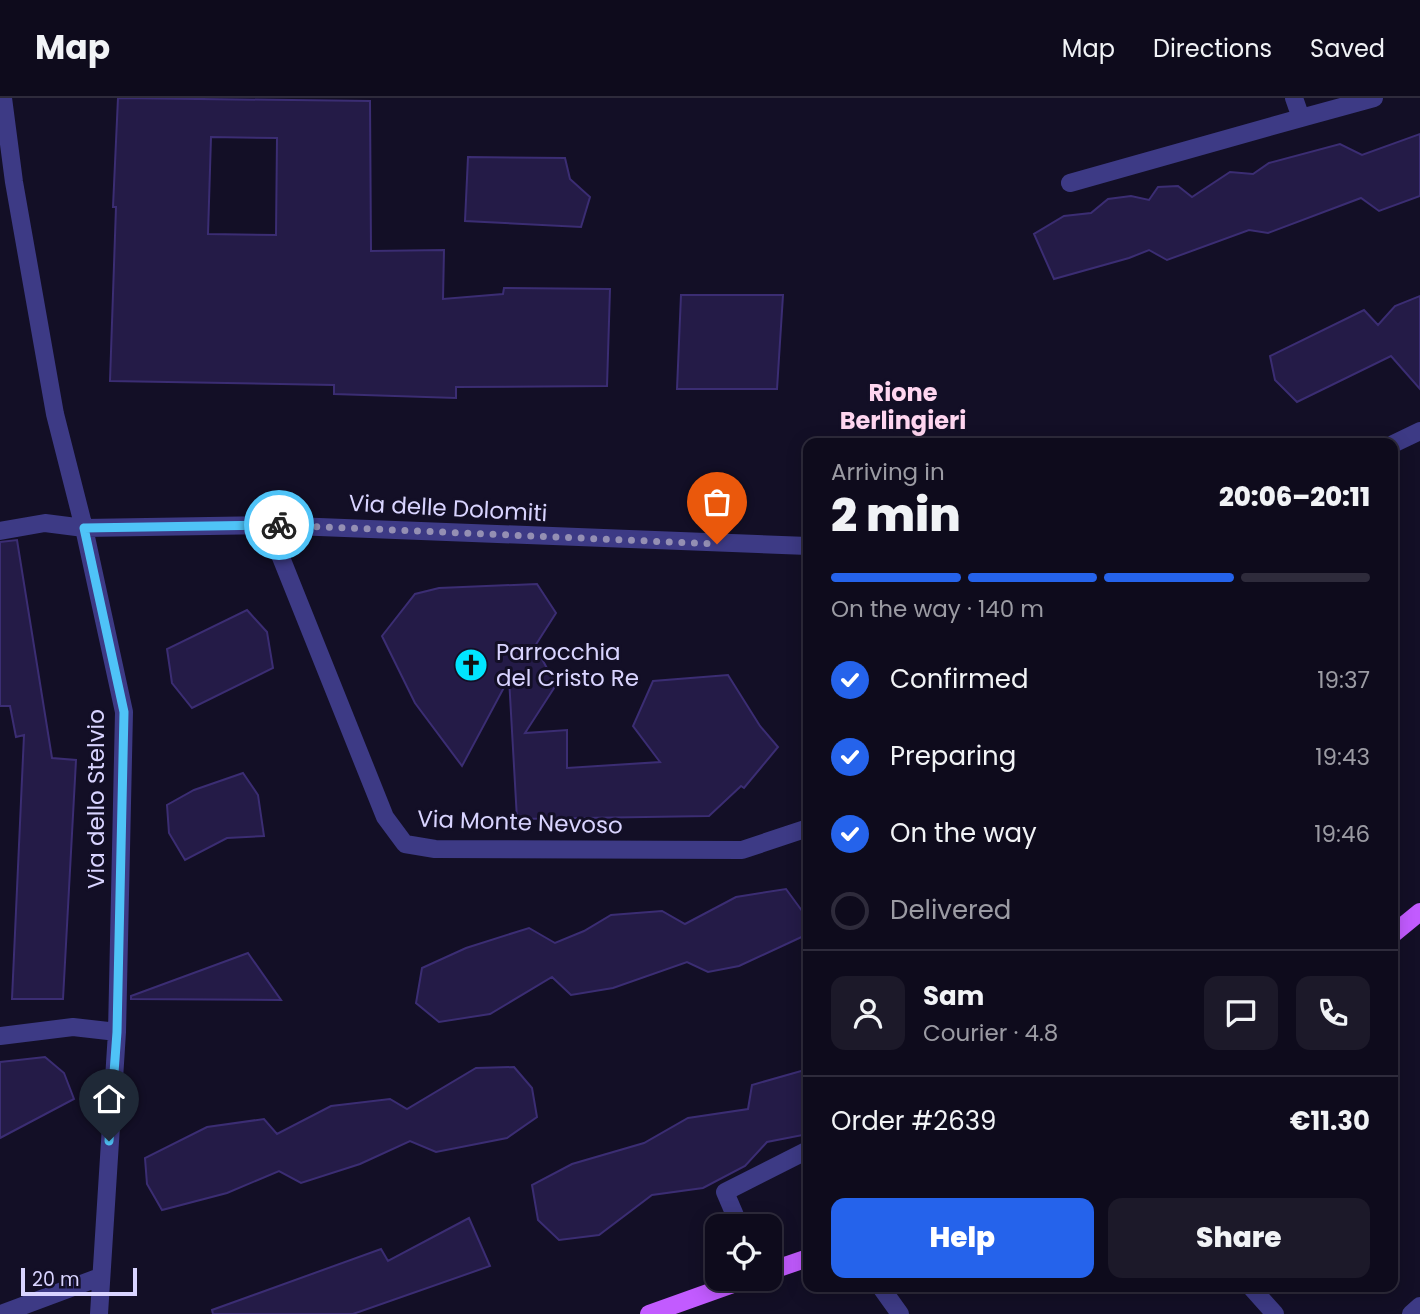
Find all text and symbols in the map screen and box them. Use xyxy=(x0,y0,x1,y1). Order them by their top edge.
text: Map xyxy=(35,24,110,71)
text: Map xyxy=(1062,32,1115,65)
text: Directions xyxy=(1153,32,1272,65)
text: Saved xyxy=(1310,32,1385,65)
district label: Rione Berlingieri xyxy=(840,376,966,437)
text: Arriving in xyxy=(831,456,945,488)
pin xyxy=(687,472,747,544)
text: 20:06–20:11 xyxy=(1219,479,1370,515)
icon: bag xyxy=(698,483,736,521)
text: 2 min xyxy=(831,483,961,547)
street label: Via delle Dolomiti xyxy=(348,487,548,529)
courier xyxy=(244,490,314,560)
icon: bike xyxy=(260,506,298,544)
text: On the way · 140 m xyxy=(831,593,1044,625)
place label: Parrocchia del Cristo Re xyxy=(496,636,639,694)
church icon: Parrocchia del Cristo Re xyxy=(452,646,490,684)
icon: check xyxy=(831,661,869,699)
text: Confirmed xyxy=(890,661,1028,697)
text: 19:37 xyxy=(1317,664,1370,696)
street label: Via dello Stelvio xyxy=(80,709,112,889)
icon: check xyxy=(831,738,869,776)
text: Preparing xyxy=(890,738,1016,774)
text: 19:43 xyxy=(1315,741,1370,773)
street label: Via Monte Nevoso xyxy=(417,802,623,842)
icon: check xyxy=(831,815,869,853)
text: On the way xyxy=(890,815,1037,851)
text: 19:46 xyxy=(1314,818,1370,850)
text: Delivered xyxy=(890,892,1011,928)
button: person xyxy=(831,976,905,1050)
button: chat xyxy=(1204,976,1278,1050)
button: phone xyxy=(1296,976,1370,1050)
text: Sam xyxy=(923,978,984,1014)
text: Courier · 4.8 xyxy=(923,1017,1058,1049)
pin xyxy=(79,1069,139,1141)
icon: home xyxy=(90,1080,128,1118)
text: Order #2639 xyxy=(831,1103,996,1139)
text: €11.30 xyxy=(1290,1103,1370,1139)
button: Help xyxy=(831,1198,1094,1278)
button: Share xyxy=(1108,1198,1370,1278)
map controls xyxy=(705,1214,782,1291)
button: locate xyxy=(705,1214,782,1291)
scale bar xyxy=(21,1265,136,1297)
text: 20 m xyxy=(32,1266,80,1293)

